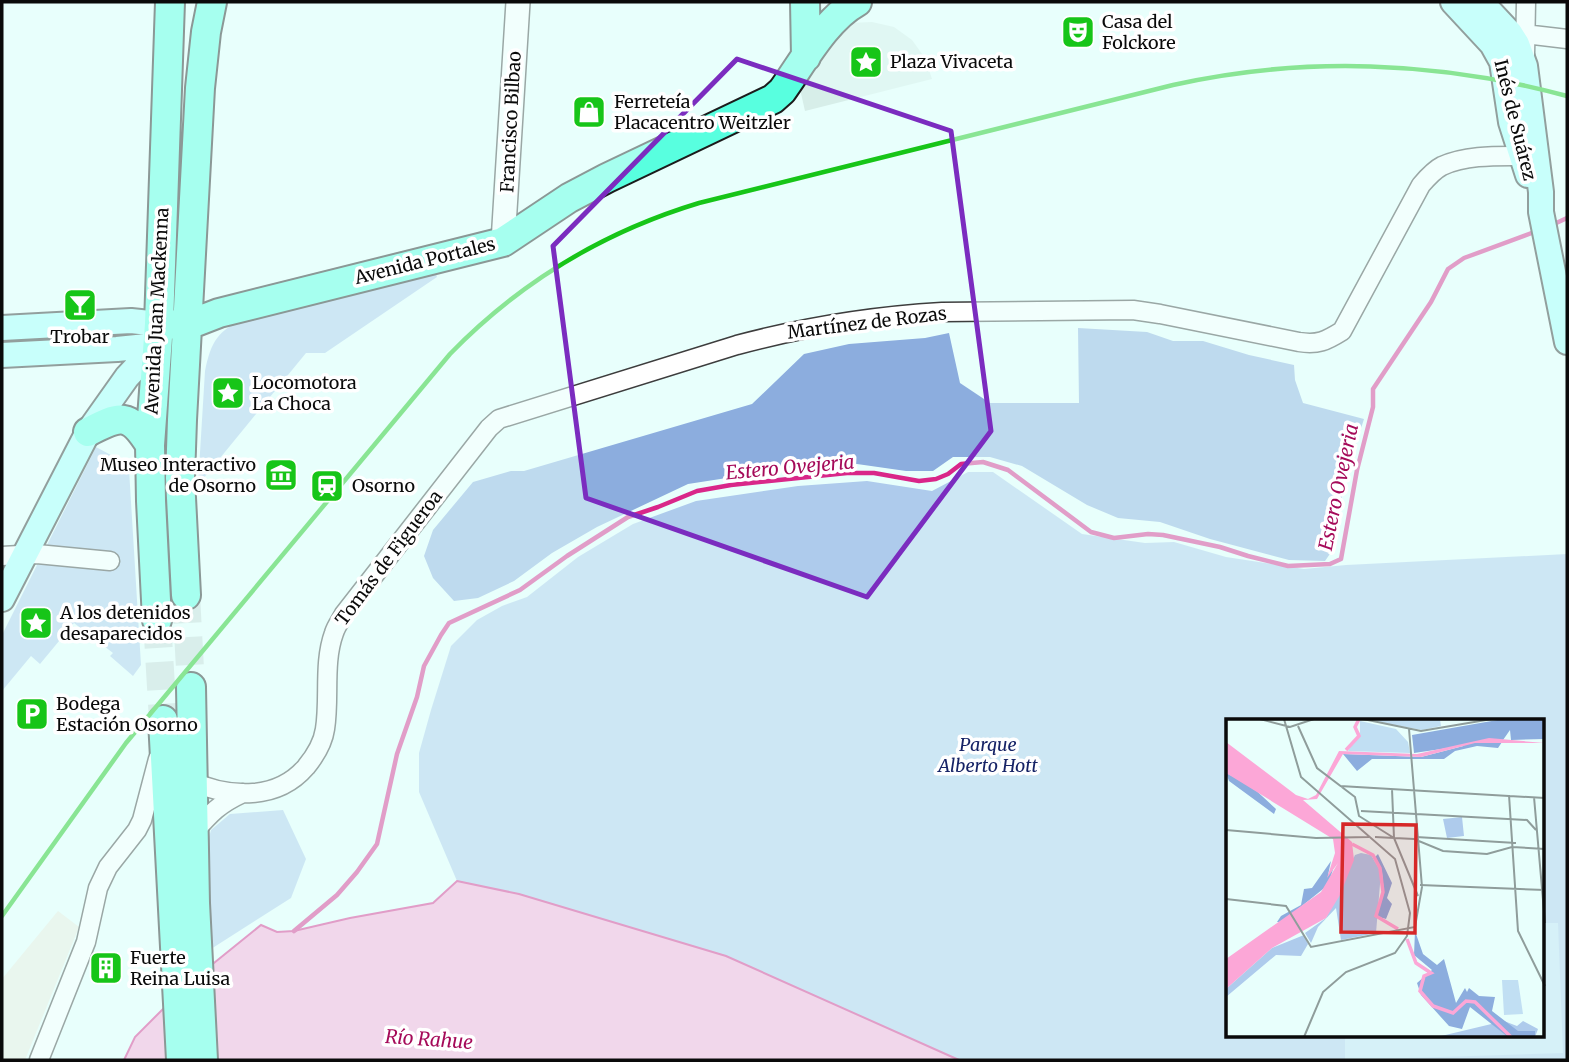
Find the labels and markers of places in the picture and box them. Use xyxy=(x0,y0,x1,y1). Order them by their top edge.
place label: Casa del Folckore xyxy=(1102,10,1176,54)
theatre icon: Casa del Folckore xyxy=(1059,13,1097,51)
place icon: Plaza Vivaceta xyxy=(847,43,885,81)
place label: Plaza Vivaceta xyxy=(890,50,1013,73)
place label: Ferreteía Placacentro Weitzler xyxy=(614,90,791,134)
shop icon: Ferreteía Placacentro Weitzler xyxy=(570,93,608,131)
bar icon: Trobar xyxy=(61,286,99,324)
place label: Trobar xyxy=(50,325,110,348)
place label: Locomotora La Choca xyxy=(252,371,357,415)
place icon: Locomotora La Choca xyxy=(209,374,247,412)
place label: Museo Interactivo de Osorno xyxy=(100,453,256,497)
museum icon: Museo Interactivo de Osorno xyxy=(262,456,300,494)
station icon: Osorno xyxy=(308,467,346,505)
place label: Osorno xyxy=(352,474,415,497)
place label: A los detenidos desaparecidos xyxy=(59,601,191,645)
place icon: A los detenidos desaparecidos xyxy=(17,604,55,642)
place label: Bodega Estación Osorno xyxy=(56,692,198,736)
parking icon: Bodega Estación Osorno xyxy=(13,695,51,733)
place label: Fuerte Reina Luisa xyxy=(130,946,231,990)
building icon: Fuerte Reina Luisa xyxy=(87,949,125,987)

